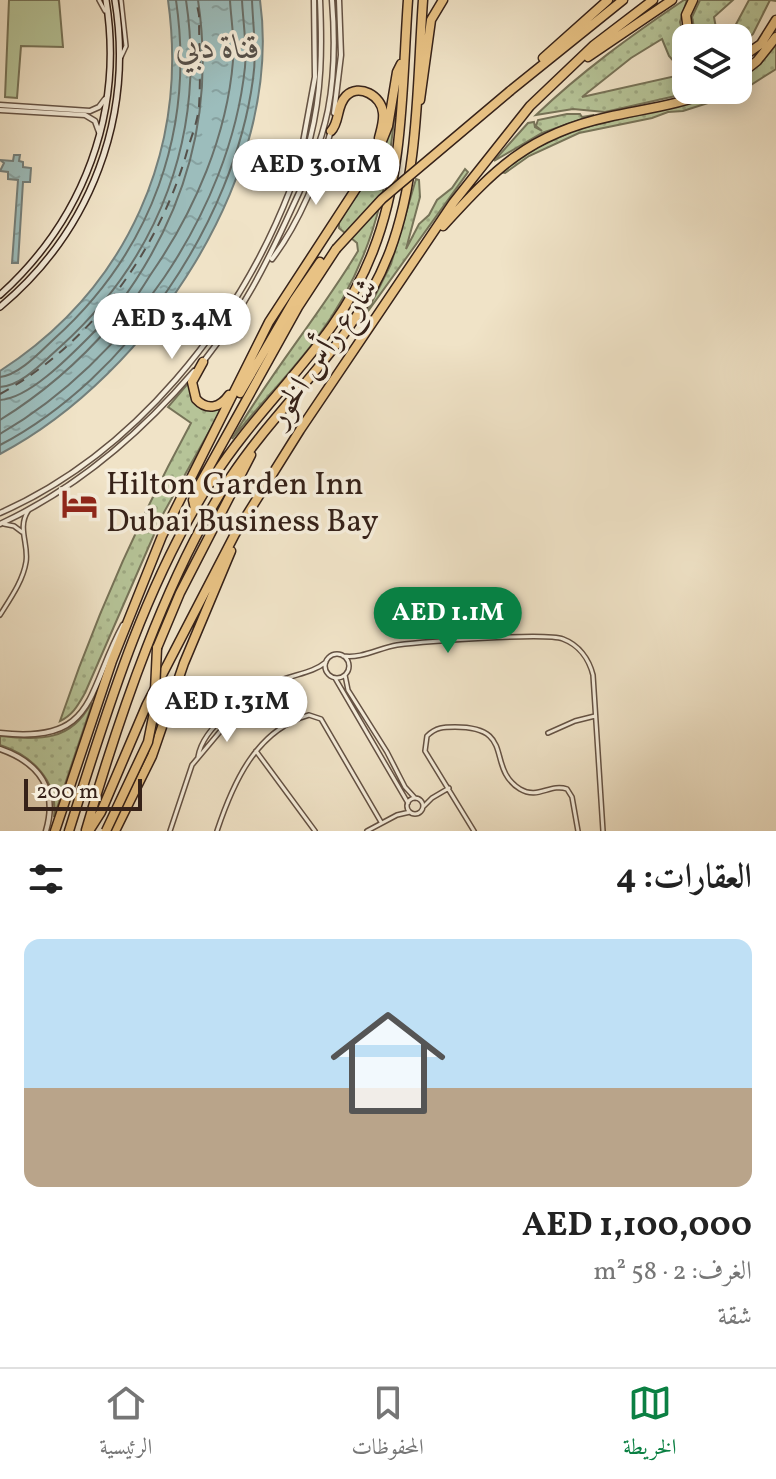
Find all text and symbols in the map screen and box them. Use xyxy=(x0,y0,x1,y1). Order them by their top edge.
map controls xyxy=(672,24,752,104)
button: layers xyxy=(672,24,752,104)
water label: قناة دبي xyxy=(175,26,261,74)
pin: AED 3.01M xyxy=(224,139,408,207)
text: AED 3.01M xyxy=(250,147,382,183)
street label: شارع رأس الخور xyxy=(254,268,392,440)
pin: AED 3.4M xyxy=(89,293,255,361)
text: AED 3.4M xyxy=(112,301,232,337)
place label: Hilton Garden Inn Dubai Business Bay xyxy=(106,464,378,545)
hotel icon: Hilton Garden Inn Dubai Business Bay xyxy=(61,485,99,523)
pin: AED 1.1M xyxy=(365,587,531,655)
text: AED 1.1M xyxy=(392,595,504,631)
pin: AED 1.31M xyxy=(135,676,319,744)
text: AED 1.31M xyxy=(164,684,290,720)
scale bar xyxy=(24,775,142,811)
text: 200 m xyxy=(36,777,98,808)
text: العقارات: 4 xyxy=(616,855,752,902)
icon: filters xyxy=(24,857,68,901)
icon: home xyxy=(316,991,460,1135)
text: AED 1,100,000 xyxy=(522,1203,752,1250)
text: الغرف: 2 · 58 m² xyxy=(593,1254,752,1290)
text: شقة xyxy=(718,1299,752,1335)
tab: الرئيسية xyxy=(100,1381,152,1468)
tab: المحفوظات xyxy=(351,1381,424,1468)
tab: الخريطة xyxy=(623,1381,676,1468)

